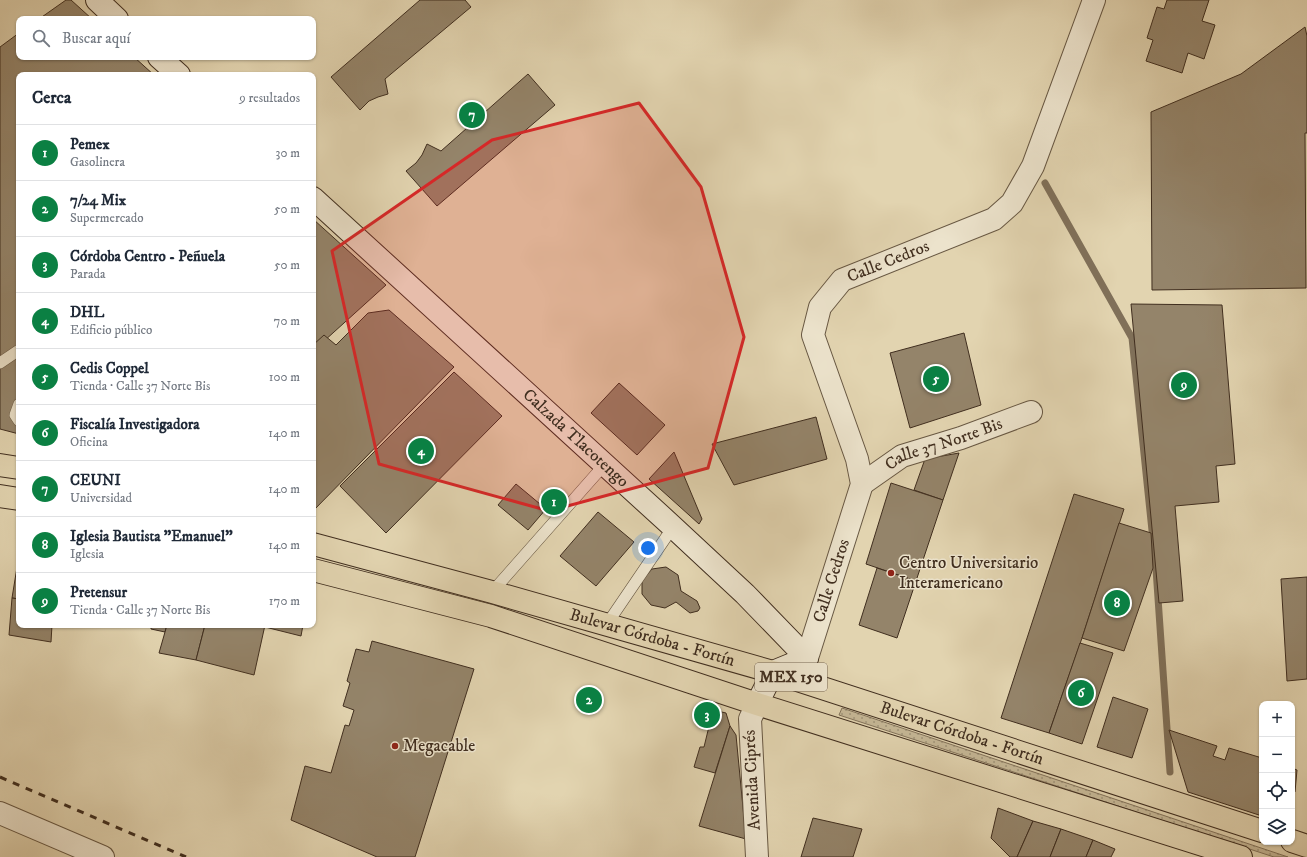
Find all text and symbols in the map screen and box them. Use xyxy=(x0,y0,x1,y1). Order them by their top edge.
search box xyxy=(16,16,316,60)
icon: search xyxy=(30,27,52,49)
text: Buscar aquí xyxy=(62,29,130,48)
text: Cerca xyxy=(32,87,71,109)
text: 9 resultados xyxy=(239,90,300,106)
pin: 7 xyxy=(459,100,485,130)
text: Pemex xyxy=(70,135,110,154)
text: 1 xyxy=(43,145,47,161)
text: 30 m xyxy=(276,145,300,161)
text: Gasolinera xyxy=(70,154,125,170)
text: 7/24 Mix xyxy=(70,191,126,210)
text: 2 xyxy=(42,201,48,217)
text: 50 m xyxy=(274,201,300,217)
text: Supermercado xyxy=(70,210,144,226)
street label: Calle Cedros xyxy=(844,235,933,288)
text: Córdoba Centro - Peñuela xyxy=(70,247,225,266)
text: 3 xyxy=(43,257,47,273)
text: 50 m xyxy=(274,257,300,273)
text: Parada xyxy=(70,266,105,282)
text: DHL xyxy=(70,303,104,322)
text: 4 xyxy=(41,313,49,329)
text: 70 m xyxy=(274,313,300,329)
text: Edificio público xyxy=(70,322,152,338)
text: Cedis Coppel xyxy=(70,359,149,378)
pin: 5 xyxy=(923,364,949,394)
text: 5 xyxy=(42,369,48,385)
text: 100 m xyxy=(269,369,300,385)
pin: 9 xyxy=(1171,370,1197,400)
text: Tienda · Calle 37 Norte Bis xyxy=(70,378,210,394)
street label: Calzada Tlacotengo xyxy=(518,384,634,492)
street label: Calle 37 Norte Bis xyxy=(880,413,1006,476)
text: Fiscalía Investigadora xyxy=(70,415,200,434)
text: 6 xyxy=(42,425,48,441)
text: 140 m xyxy=(268,425,300,441)
text: Oficina xyxy=(70,434,108,450)
pin: 4 xyxy=(408,436,434,466)
text: CEUNI xyxy=(70,471,121,490)
text: 7 xyxy=(42,481,48,497)
text: 140 m xyxy=(268,481,300,497)
pin: 1 xyxy=(541,487,567,517)
text: Universidad xyxy=(70,490,132,506)
text: Iglesia Bautista "Emanuel" xyxy=(70,527,233,546)
street label: Calle Cedros xyxy=(808,536,855,625)
text: 8 xyxy=(42,537,48,553)
text: 140 m xyxy=(268,537,300,553)
your location xyxy=(638,538,658,558)
text: Iglesia xyxy=(70,546,104,562)
place label: Centro Universitario Interamericano xyxy=(899,552,1038,594)
marker: Centro Universitario Interamericano xyxy=(886,568,896,578)
text: Pretensur xyxy=(70,583,127,602)
pin: 8 xyxy=(1104,588,1130,618)
text: 9 xyxy=(42,593,48,609)
text: 170 m xyxy=(269,593,300,609)
text: Tienda · Calle 37 Norte Bis xyxy=(70,602,210,618)
street label: Bulevar Córdoba - Fortín xyxy=(567,604,738,672)
road number: MEX 150 xyxy=(755,663,827,691)
pin: 6 xyxy=(1068,678,1094,708)
pin: 2 xyxy=(576,685,602,715)
street label: Bulevar Córdoba - Fortín xyxy=(877,696,1047,770)
pin: 3 xyxy=(694,700,720,730)
map controls xyxy=(1259,701,1295,845)
button: + xyxy=(1259,701,1295,737)
street label: Avenida Ciprés xyxy=(738,729,766,831)
place label: Megacable xyxy=(403,735,475,757)
button: − xyxy=(1259,737,1295,773)
marker: Megacable xyxy=(390,741,400,751)
button: locate xyxy=(1259,773,1295,809)
button: layers xyxy=(1259,809,1295,845)

